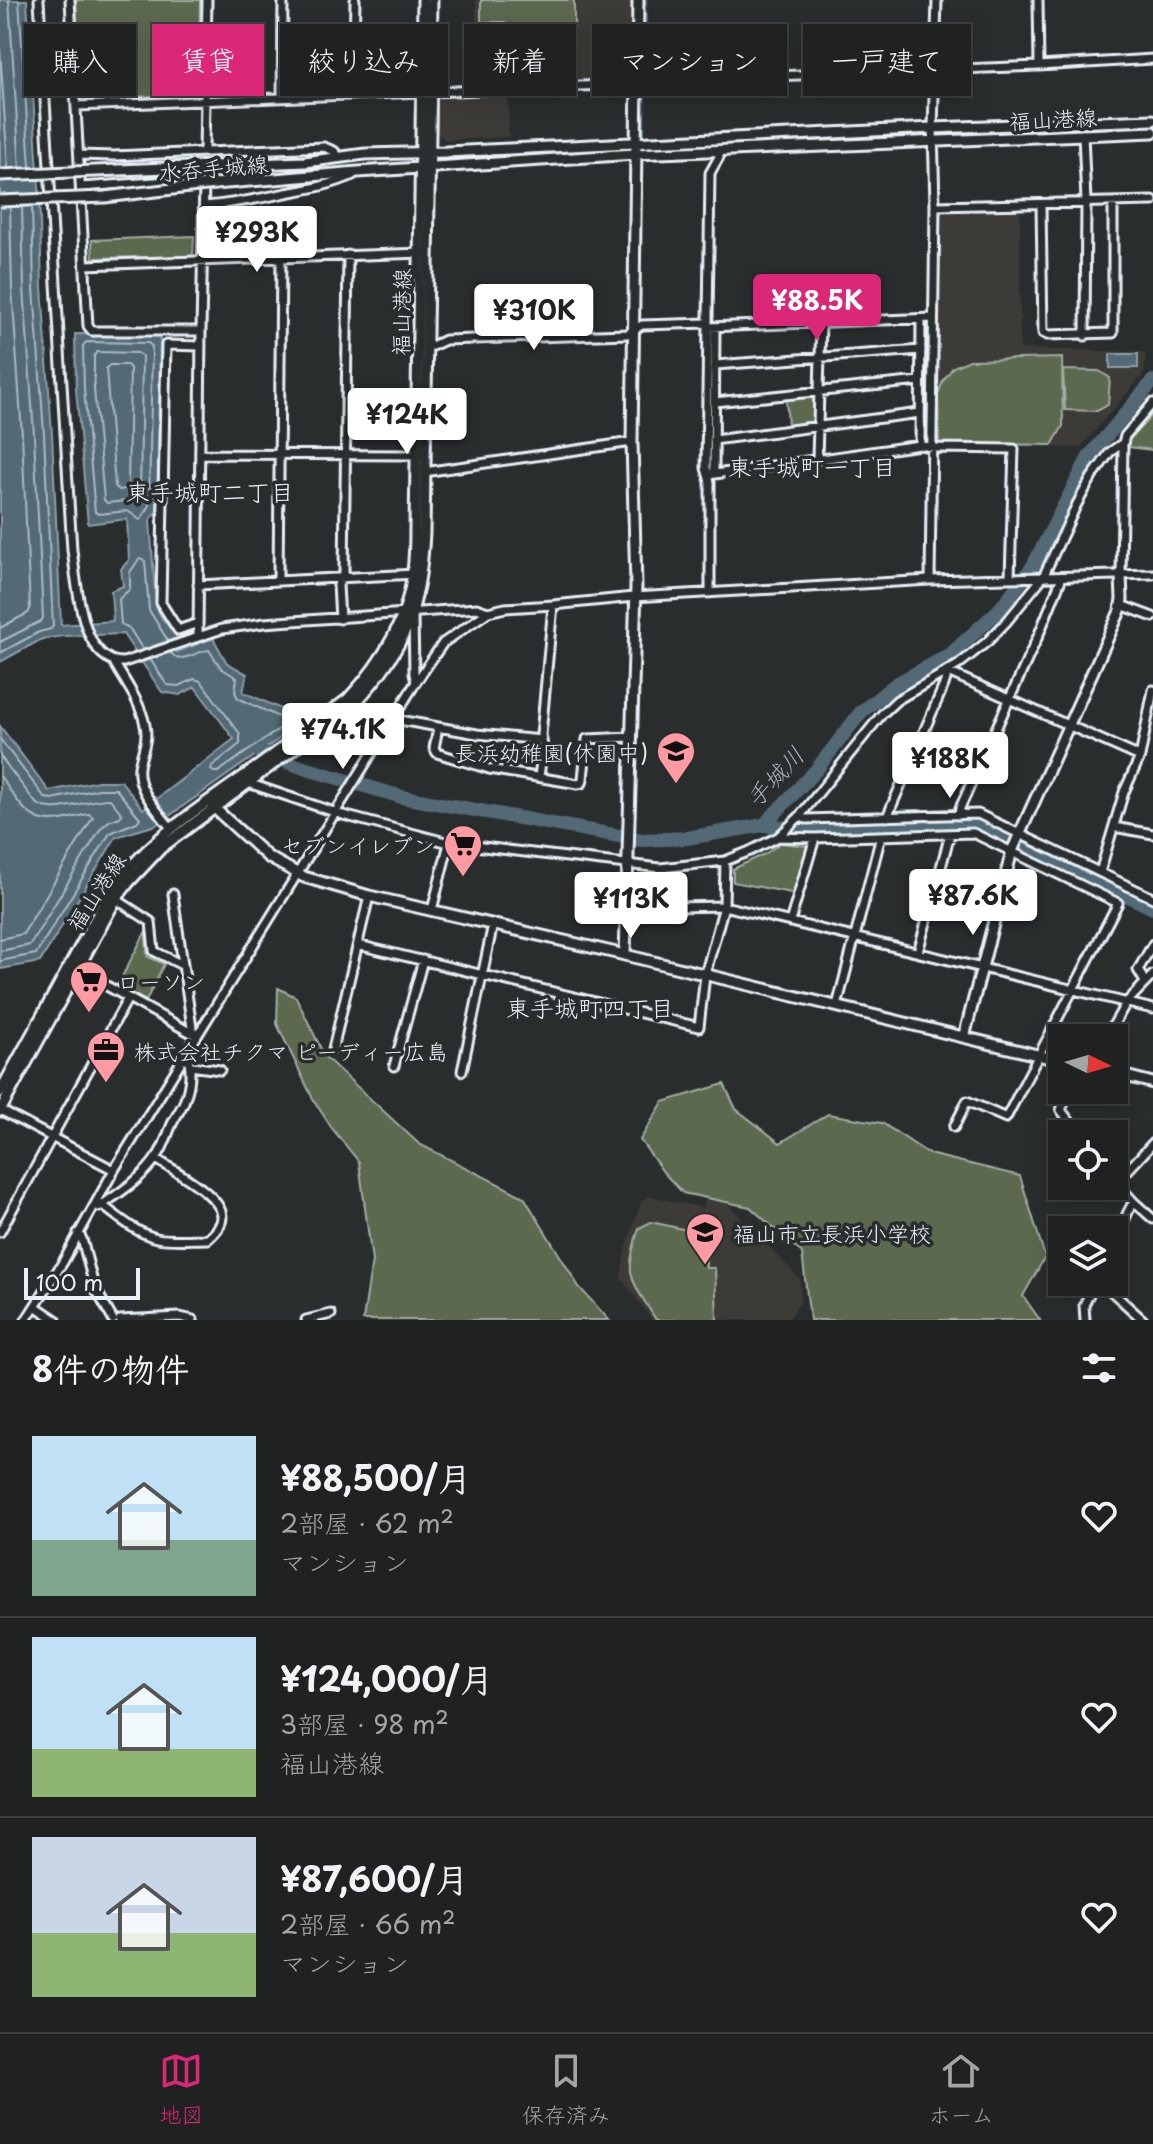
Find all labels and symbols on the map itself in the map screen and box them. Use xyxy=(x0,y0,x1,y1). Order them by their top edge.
street label: 福山港線 xyxy=(1008,99,1098,137)
street label: 水呑手城線 xyxy=(157,146,269,188)
pin: ¥293K xyxy=(201,206,313,274)
street label: 福山港線 xyxy=(383,268,417,356)
pin: ¥88.5K xyxy=(752,274,882,342)
pin: ¥310K xyxy=(478,284,590,352)
pin: ¥124K xyxy=(351,388,463,456)
district label: 東手城町一丁目 xyxy=(728,448,896,484)
district label: 東手城町二丁目 xyxy=(126,473,294,509)
pin: ¥74.1K xyxy=(278,703,408,771)
school or university icon: 長浜幼稚園(休園中) xyxy=(655,730,697,785)
pin: ¥188K xyxy=(894,732,1006,800)
place label: 長浜幼稚園(休園中) xyxy=(455,735,648,768)
water label: 手城川 xyxy=(736,737,812,815)
supermarket icon: セブンイレブン xyxy=(442,823,484,878)
place label: セブンイレブン xyxy=(281,828,435,861)
street label: 福山港線 xyxy=(57,845,133,937)
pin: ¥87.6K xyxy=(908,869,1038,937)
pin: ¥113K xyxy=(575,872,687,940)
supermarket icon: ローソン xyxy=(68,959,110,1014)
place label: ローソン xyxy=(117,964,205,997)
district label: 東手城町四丁目 xyxy=(506,989,674,1025)
north arrow xyxy=(1048,1024,1128,1104)
office icon: 株式会社チクマ ピーディー広島 xyxy=(85,1029,127,1084)
place label: 株式会社チクマ ピーディー広島 xyxy=(134,1034,448,1067)
school or university icon: 福山市立長浜小学校 xyxy=(684,1211,726,1266)
place label: 福山市立長浜小学校 xyxy=(733,1216,931,1249)
scale bar xyxy=(24,1264,140,1300)

